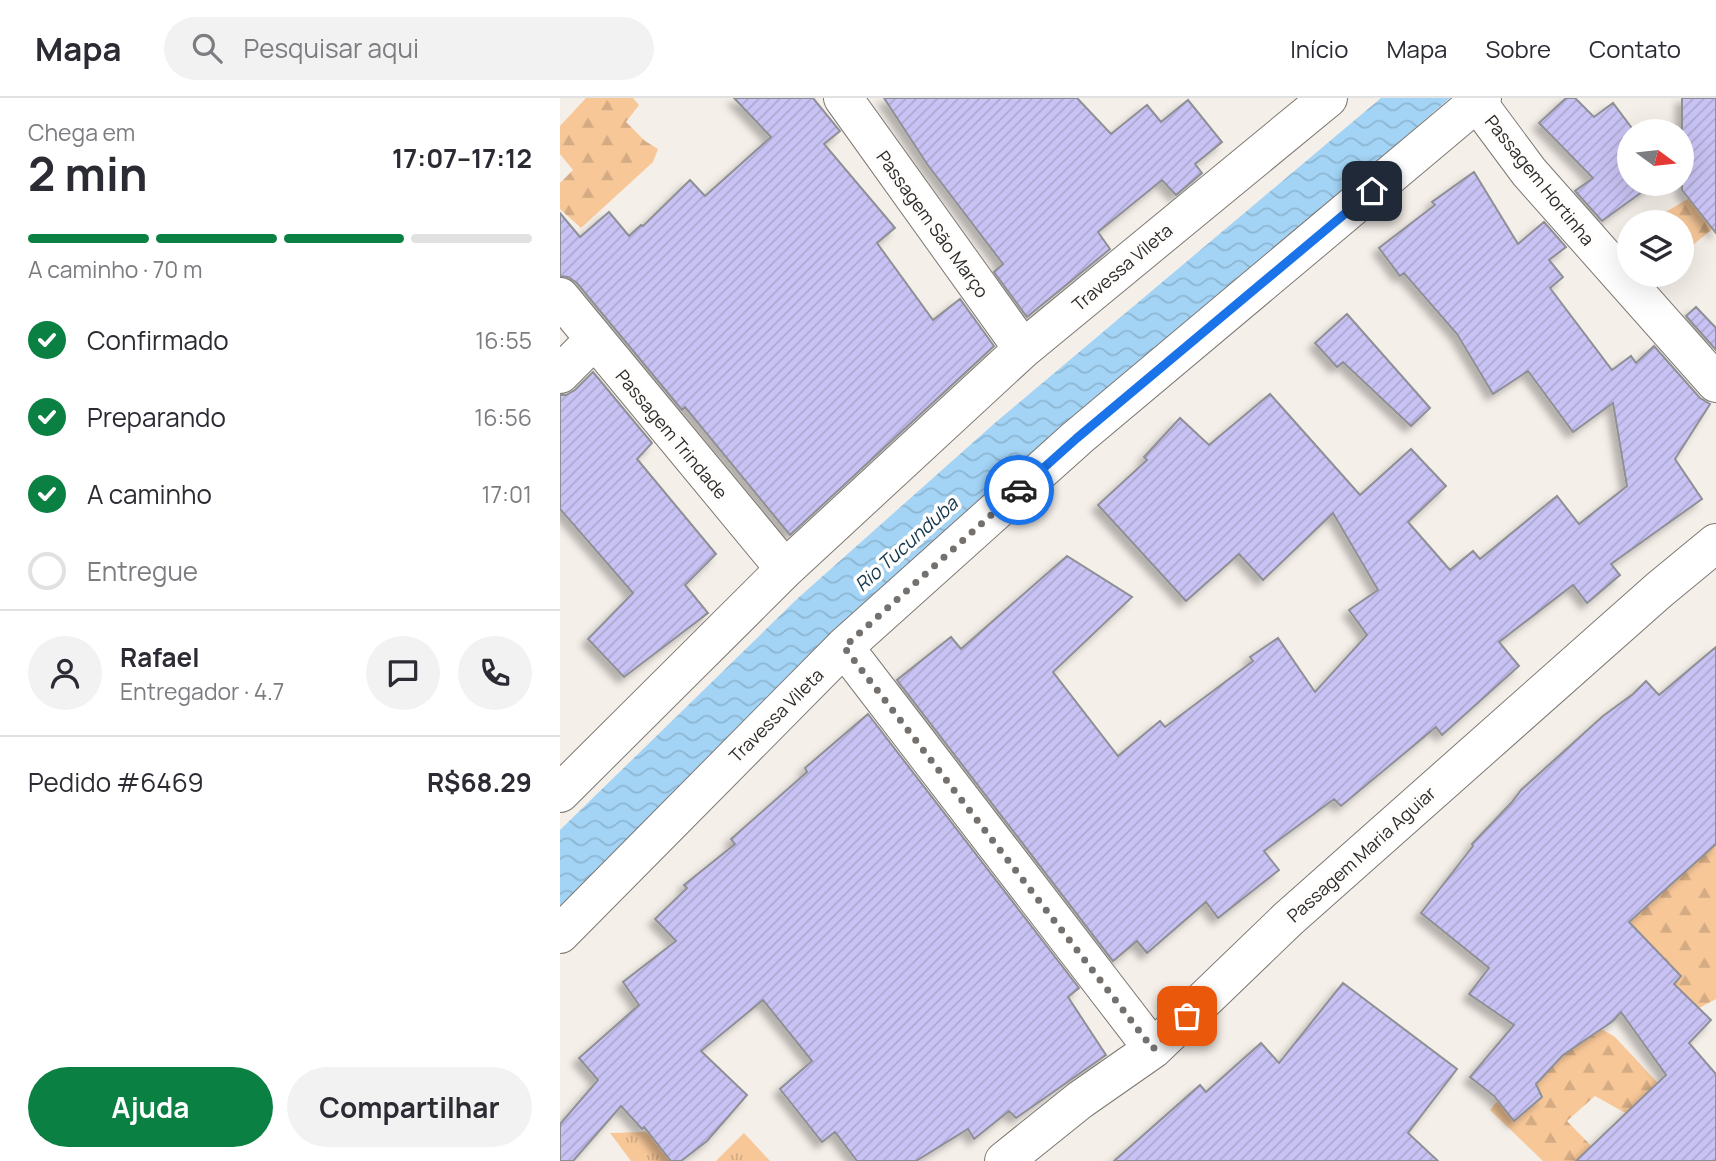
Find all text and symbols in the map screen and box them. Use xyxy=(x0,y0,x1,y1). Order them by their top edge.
search box xyxy=(164,17,654,80)
text: Mapa xyxy=(35,26,122,71)
icon: search xyxy=(188,29,226,67)
text: Pesquisar aqui xyxy=(244,30,419,66)
text: Início xyxy=(1290,32,1348,65)
text: Mapa xyxy=(1386,32,1447,65)
text: Sobre xyxy=(1485,32,1551,65)
text: Contato xyxy=(1589,32,1681,65)
street label: Passagem Hortinha xyxy=(1480,110,1600,250)
text: Chega em xyxy=(28,116,135,148)
north arrow xyxy=(1617,119,1694,196)
map controls xyxy=(1617,119,1694,287)
text: 17:07–17:12 xyxy=(392,140,532,176)
text: 2 min xyxy=(28,142,148,205)
street label: Passagem São Março xyxy=(871,146,995,302)
pin xyxy=(1342,161,1402,221)
icon: home xyxy=(1353,172,1391,210)
button: layers xyxy=(1617,210,1694,287)
street label: Travessa Vileta xyxy=(1067,218,1177,316)
text: A caminho · 70 m xyxy=(28,253,203,285)
icon: check xyxy=(28,321,66,359)
text: Confirmado xyxy=(87,322,229,358)
text: 16:55 xyxy=(475,324,532,356)
street label: Passagem Trindade xyxy=(611,364,733,504)
icon: check xyxy=(28,398,66,436)
text: Preparando xyxy=(87,399,226,435)
text: 16:56 xyxy=(474,401,532,433)
courier xyxy=(984,455,1054,525)
icon: car xyxy=(1000,471,1038,509)
icon: check xyxy=(28,475,66,513)
text: A caminho xyxy=(87,476,212,512)
text: 17:01 xyxy=(482,478,532,510)
water label: Rio Tucunduba xyxy=(849,490,964,597)
text: Entregue xyxy=(87,553,198,589)
button: person xyxy=(28,636,102,710)
button: chat xyxy=(366,636,440,710)
button: phone xyxy=(458,636,532,710)
text: Rafael xyxy=(120,639,200,675)
street label: Travessa Vileta xyxy=(724,663,828,767)
text: Entregador · 4.7 xyxy=(120,675,284,707)
text: Pedido #6469 xyxy=(28,764,204,800)
text: R$68.29 xyxy=(427,764,532,800)
street label: Passagem Maria Aguiar xyxy=(1282,781,1441,927)
pin xyxy=(1157,986,1217,1046)
icon: bag xyxy=(1168,997,1206,1035)
button: Ajuda xyxy=(28,1067,273,1147)
button: Compartilhar xyxy=(287,1067,532,1147)

